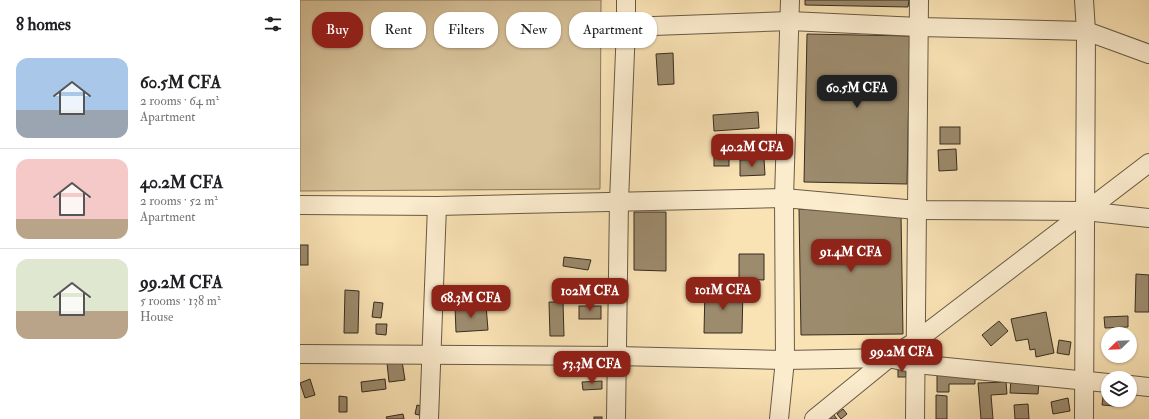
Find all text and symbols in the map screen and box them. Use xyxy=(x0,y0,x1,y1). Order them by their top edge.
chip: Buy xyxy=(312,12,363,48)
chip: Rent xyxy=(371,12,426,48)
chip: Filters xyxy=(434,12,498,48)
chip: New xyxy=(506,12,561,48)
chip: Apartment xyxy=(569,12,657,48)
icon: filters xyxy=(262,13,284,35)
text: 8 homes xyxy=(16,14,71,35)
text: 60.5M CFA xyxy=(140,72,221,93)
icon: home xyxy=(48,74,96,122)
pin: 60.5M CFA xyxy=(811,75,903,109)
text: 60.5M CFA xyxy=(826,80,888,96)
text: 2 rooms · 64 m² xyxy=(140,93,219,109)
text: Apartment xyxy=(140,109,196,125)
pin: 40.2M CFA xyxy=(706,134,798,168)
text: 40.2M CFA xyxy=(720,139,784,155)
text: 40.2M CFA xyxy=(140,172,223,193)
icon: home xyxy=(48,175,96,223)
text: 2 rooms · 52 m² xyxy=(140,193,218,209)
text: Apartment xyxy=(140,209,196,225)
pin: 91.4M CFA xyxy=(805,239,897,273)
text: 91.4M CFA xyxy=(820,244,882,260)
text: 99.2M CFA xyxy=(140,272,223,293)
icon: home xyxy=(48,275,96,323)
pin: 101M CFA xyxy=(682,277,764,311)
pin: 102M CFA xyxy=(549,278,631,312)
text: 101M CFA xyxy=(695,282,751,298)
text: 102M CFA xyxy=(561,283,619,299)
pin: 68.3M CFA xyxy=(425,285,517,319)
text: 68.3M CFA xyxy=(440,290,502,306)
text: 5 rooms · 138 m² xyxy=(140,293,221,309)
text: House xyxy=(140,309,173,325)
north arrow xyxy=(1101,327,1137,363)
map controls xyxy=(1101,327,1137,407)
pin: 99.2M CFA xyxy=(856,339,948,373)
text: 99.2M CFA xyxy=(870,344,934,360)
pin: 53.3M CFA xyxy=(546,351,638,385)
text: 53.3M CFA xyxy=(562,356,622,372)
button: layers xyxy=(1101,371,1137,407)

